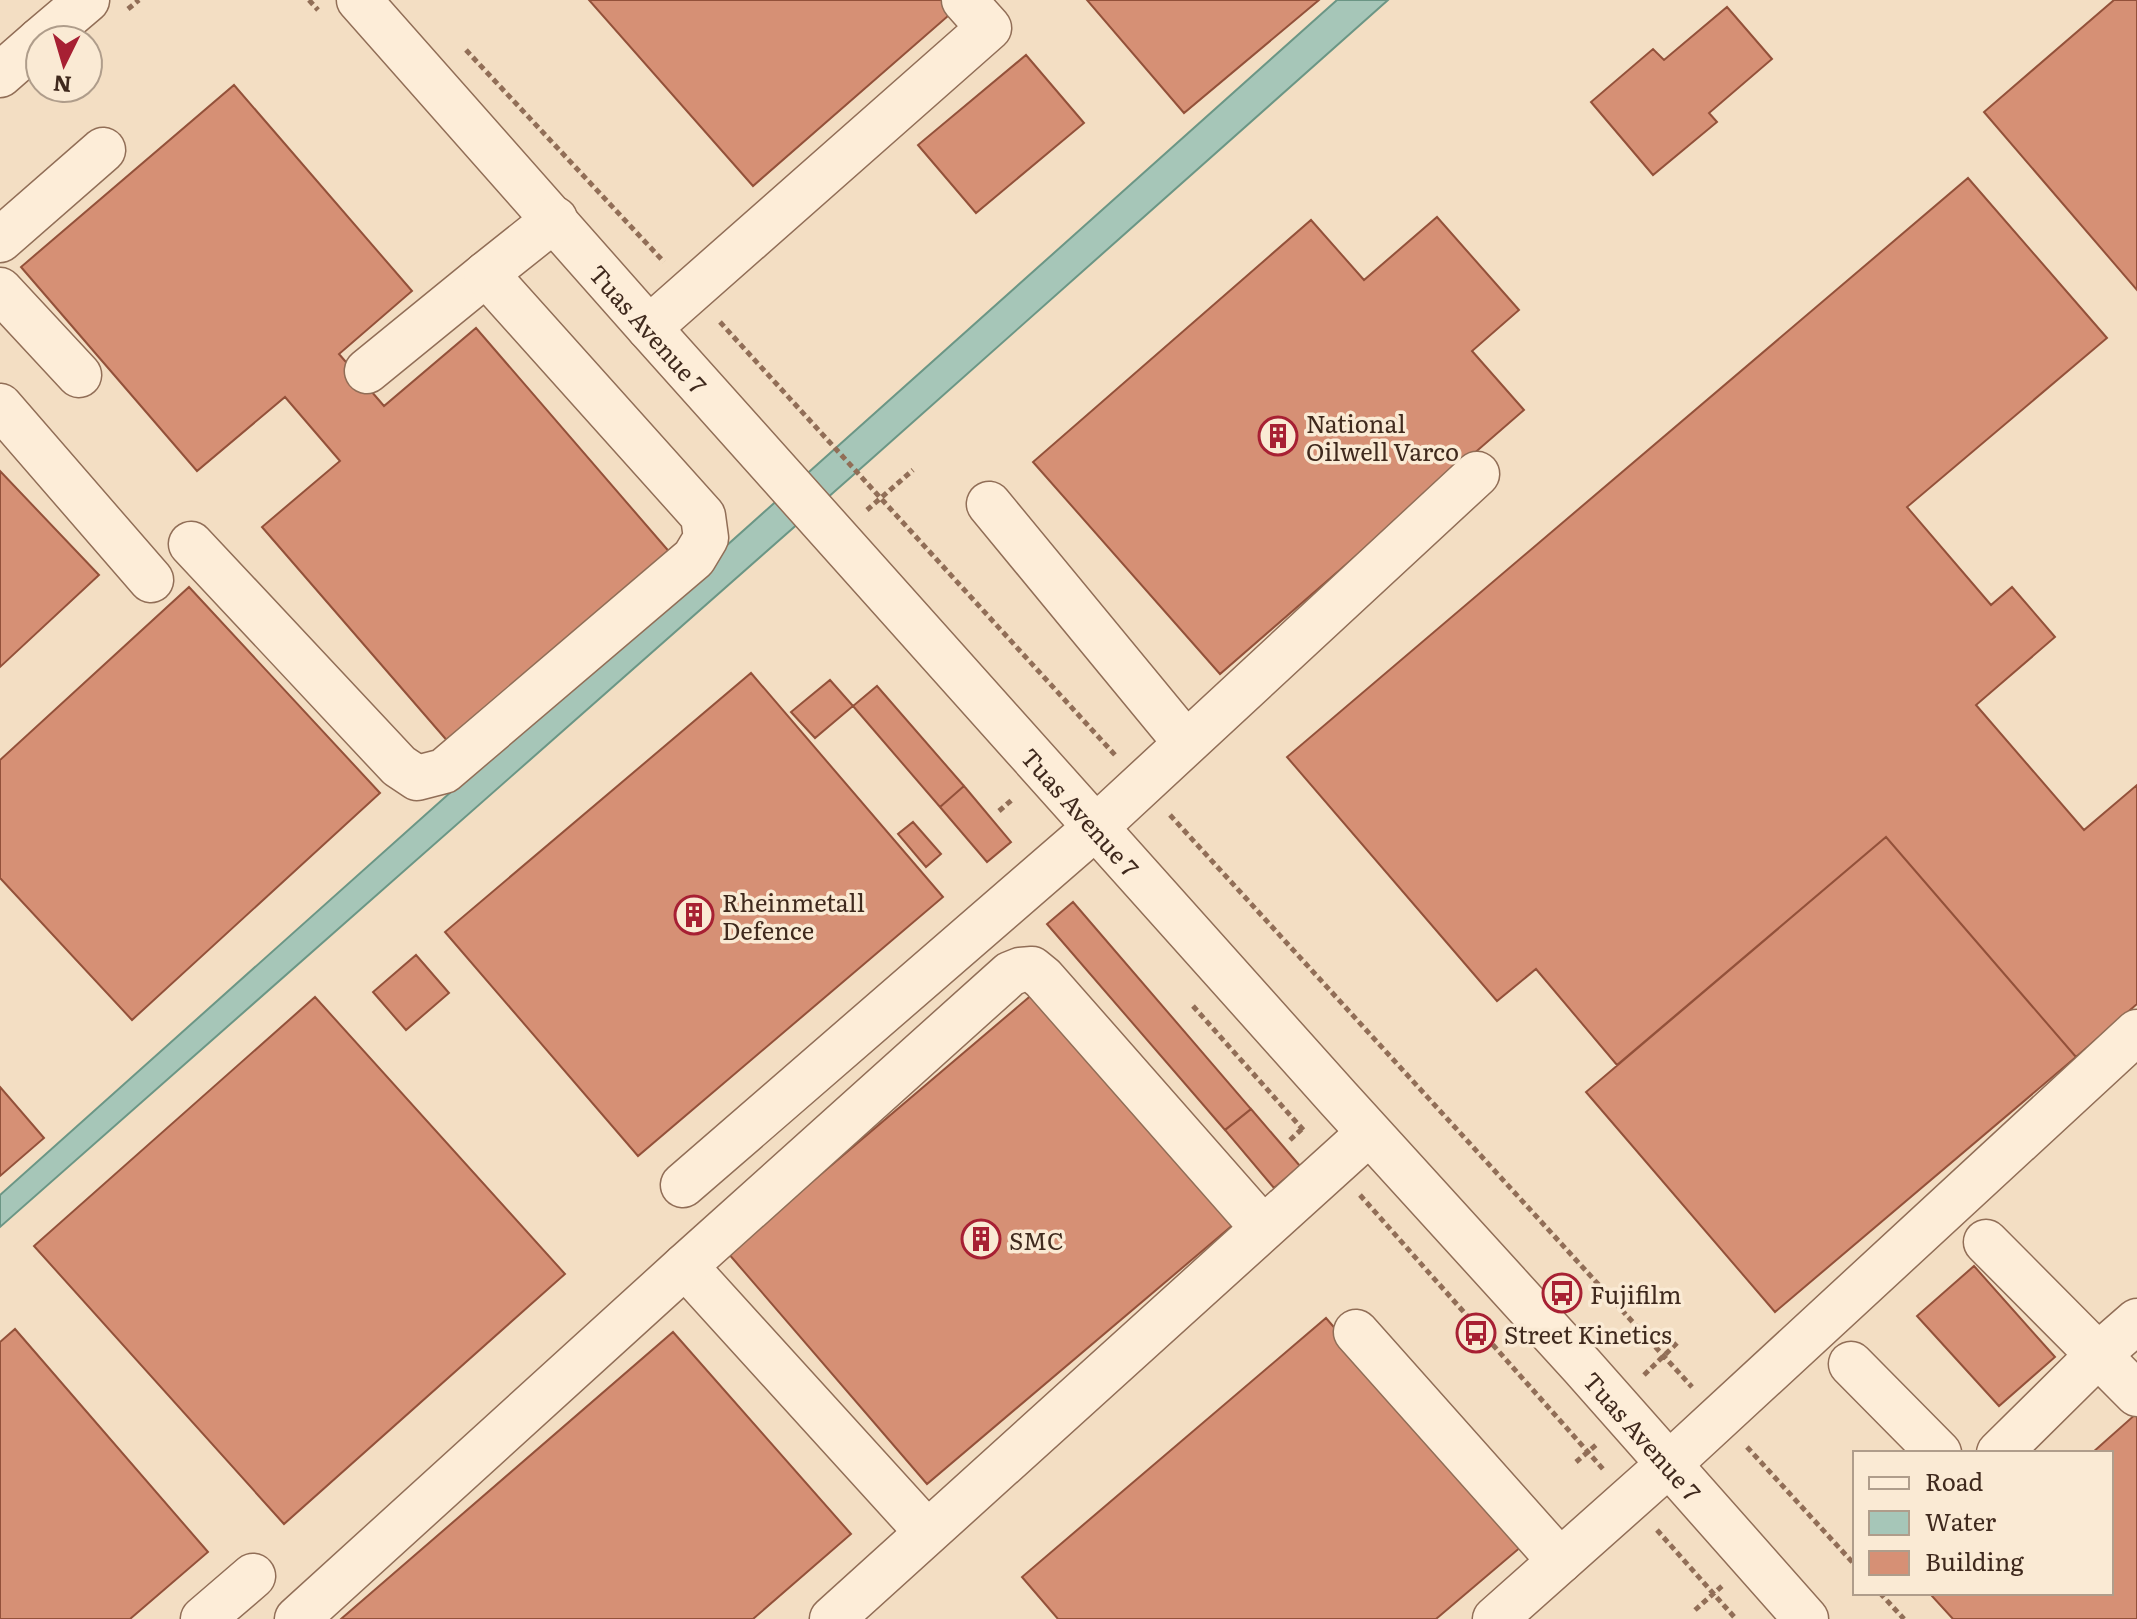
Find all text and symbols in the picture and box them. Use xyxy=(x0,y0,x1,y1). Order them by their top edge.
north arrow xyxy=(24,24,104,104)
text: N xyxy=(51,68,73,103)
street label: Tuas Avenue 7 xyxy=(582,256,716,400)
place label: National Oilwell Varco xyxy=(1306,405,1459,468)
building icon: National Oilwell Varco xyxy=(1257,415,1299,457)
street label: Tuas Avenue 7 xyxy=(1014,739,1148,883)
place label: Rheinmetall Defence xyxy=(722,884,865,947)
building icon: Rheinmetall Defence xyxy=(673,894,715,936)
building icon: SMC xyxy=(960,1218,1002,1260)
place label: SMC xyxy=(1009,1222,1064,1257)
bus stop icon: Fujifilm xyxy=(1541,1272,1583,1314)
place label: Fujifilm xyxy=(1590,1276,1682,1311)
bus stop icon: Street Kinetics xyxy=(1455,1312,1497,1354)
place label: Street Kinetics xyxy=(1504,1316,1672,1351)
street label: Tuas Avenue 7 xyxy=(1576,1363,1710,1508)
legend xyxy=(1853,1451,2113,1595)
text: Road xyxy=(1925,1463,1984,1498)
text: Water xyxy=(1925,1503,1997,1538)
text: Building xyxy=(1925,1543,2024,1578)

